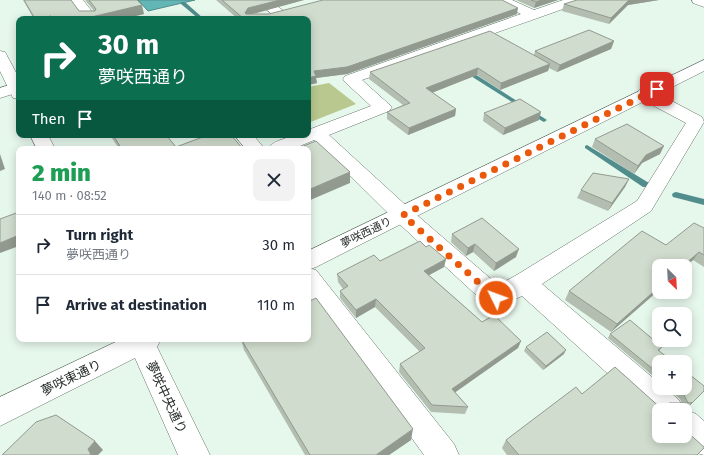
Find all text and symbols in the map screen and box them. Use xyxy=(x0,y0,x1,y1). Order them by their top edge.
text: 30 m xyxy=(98,28,159,61)
icon: right xyxy=(32,32,84,84)
text: 夢咲西通り xyxy=(98,66,188,88)
pin xyxy=(640,72,674,106)
icon: arrive xyxy=(646,78,668,100)
icon: arrive xyxy=(74,108,96,130)
text: Then xyxy=(32,110,66,128)
text: 2 min xyxy=(32,159,91,187)
button: close xyxy=(253,159,295,201)
text: 140 m · 08:52 xyxy=(32,188,107,203)
street label: 夢咲西通り xyxy=(339,215,394,250)
text: Turn right xyxy=(66,226,133,244)
icon: right xyxy=(32,234,54,256)
text: 30 m xyxy=(262,236,295,254)
text: 夢咲西通り xyxy=(66,247,131,262)
north arrow xyxy=(652,259,692,299)
map controls xyxy=(652,259,692,443)
position arrow xyxy=(475,277,517,319)
icon: arrive xyxy=(32,294,54,316)
text: Arrive at destination xyxy=(66,296,207,314)
text: 110 m xyxy=(257,296,295,314)
button: search xyxy=(652,307,692,347)
button: + xyxy=(652,355,692,395)
street label: 夢咲東通り xyxy=(39,356,104,398)
street label: 夢咲中央通り xyxy=(143,359,190,436)
button: − xyxy=(652,403,692,443)

